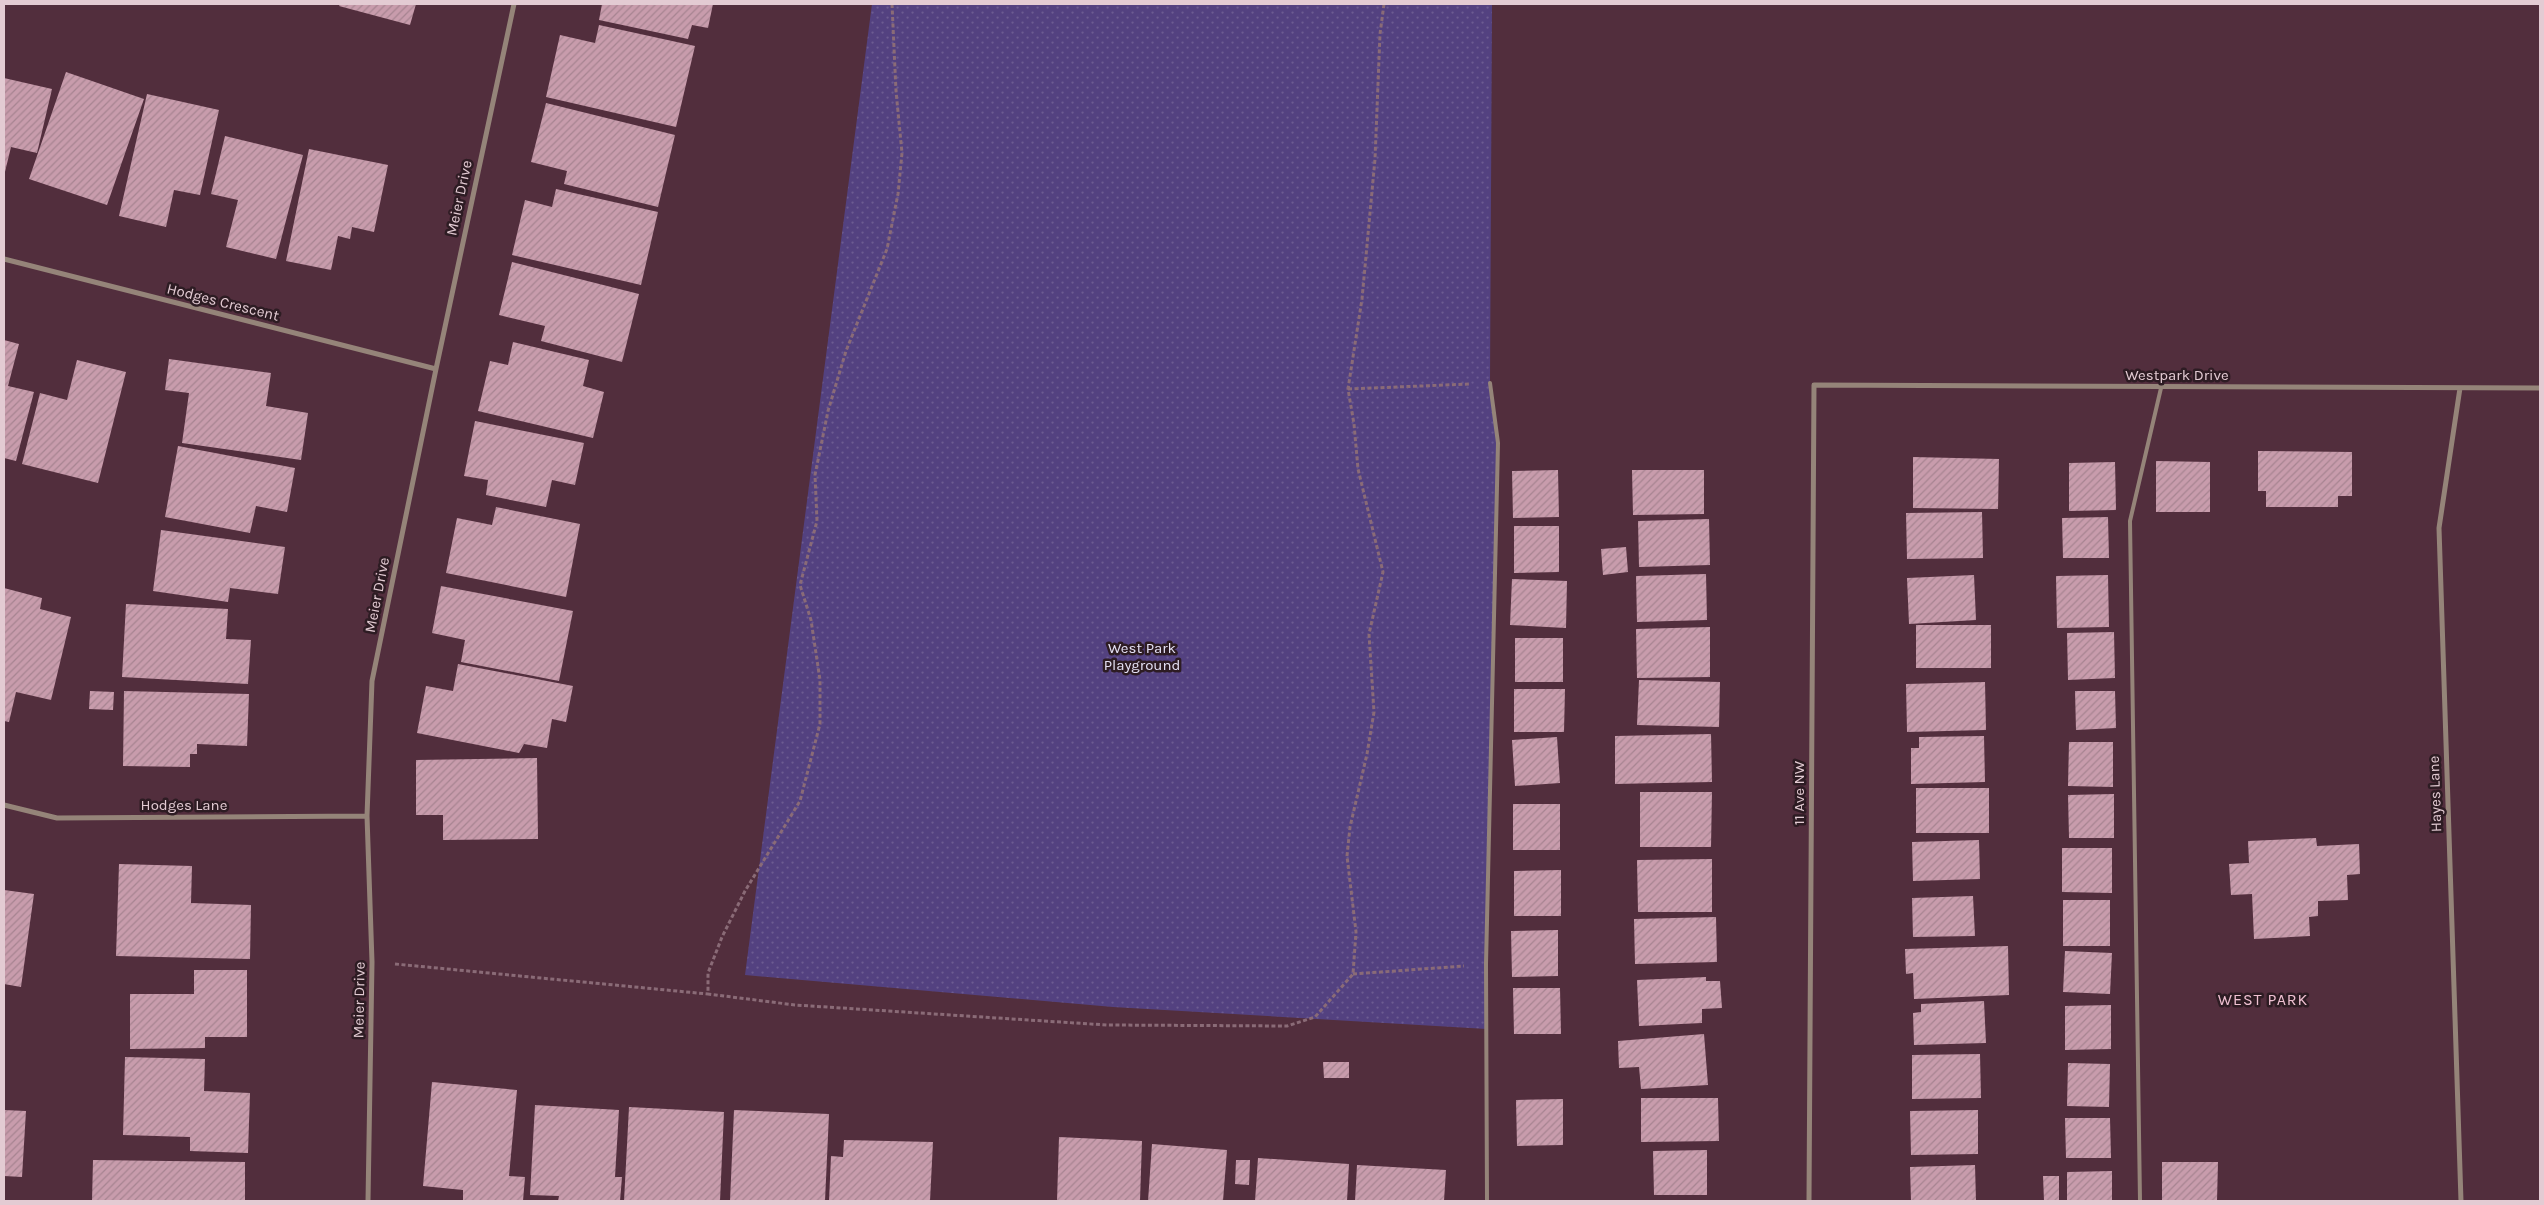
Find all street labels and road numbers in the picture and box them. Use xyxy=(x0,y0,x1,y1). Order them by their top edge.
street label: Meier Drive xyxy=(442,159,476,237)
street label: Hodges Crescent xyxy=(165,279,281,325)
street label: Westpark Drive xyxy=(2125,366,2229,384)
street label: Meier Drive xyxy=(361,556,393,634)
street label: Hayes Lane xyxy=(2425,755,2445,833)
street label: 11 Ave NW xyxy=(1790,760,1808,825)
street label: Hodges Lane xyxy=(141,796,227,814)
street label: Meier Drive xyxy=(349,962,369,1038)

